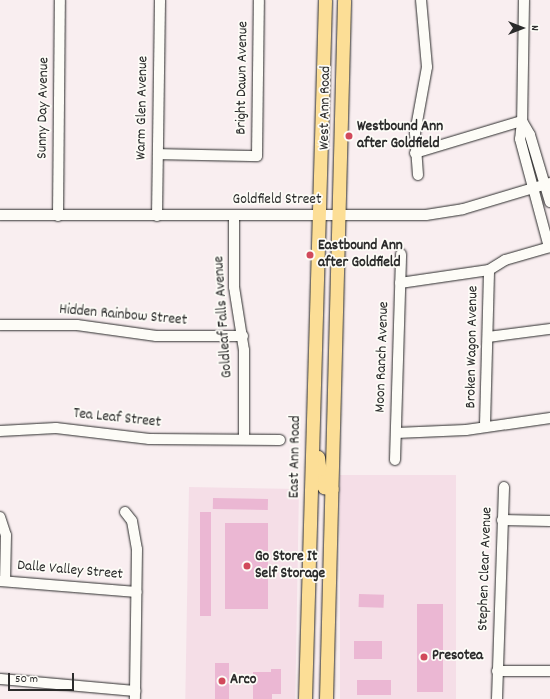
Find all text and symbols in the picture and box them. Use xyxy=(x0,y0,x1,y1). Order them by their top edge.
north arrow xyxy=(502,8,542,48)
street label: Bright Dawn Avenue xyxy=(233,21,253,135)
text: N xyxy=(526,25,542,31)
street label: Warm Glen Avenue xyxy=(133,56,153,160)
street label: Sunny Day Avenue xyxy=(34,57,54,159)
street label: West Ann Road xyxy=(316,66,336,150)
place label: Westbound Ann after Goldfield xyxy=(357,118,443,153)
marker: Westbound Ann after Goldfield xyxy=(344,131,354,141)
street label: Goldfield Street xyxy=(233,192,321,210)
place label: Eastbound Ann after Goldfield xyxy=(318,237,403,272)
marker: Eastbound Ann after Goldfield xyxy=(305,250,315,260)
street label: Goldleaf Falls Avenue xyxy=(211,255,237,379)
street label: Broken Wagon Avenue xyxy=(463,285,483,409)
street label: Hidden Rainbow Street xyxy=(58,301,188,331)
street label: Moon Ranch Avenue xyxy=(372,301,394,413)
street label: Tea Leaf Street xyxy=(72,405,162,433)
street label: East Ann Road xyxy=(286,416,306,498)
street label: Stephen Clear Avenue xyxy=(475,507,497,631)
place label: Go Store It Self Storage xyxy=(255,548,325,583)
street label: Dalle Valley Street xyxy=(16,557,124,585)
marker: Go Store It Self Storage xyxy=(242,561,252,571)
place label: Presotea xyxy=(432,648,483,666)
marker: Presotea xyxy=(419,652,429,662)
scale bar xyxy=(10,665,76,691)
text: 50 m xyxy=(15,671,38,688)
place label: Arco xyxy=(230,672,256,690)
marker: Arco xyxy=(217,676,227,686)

